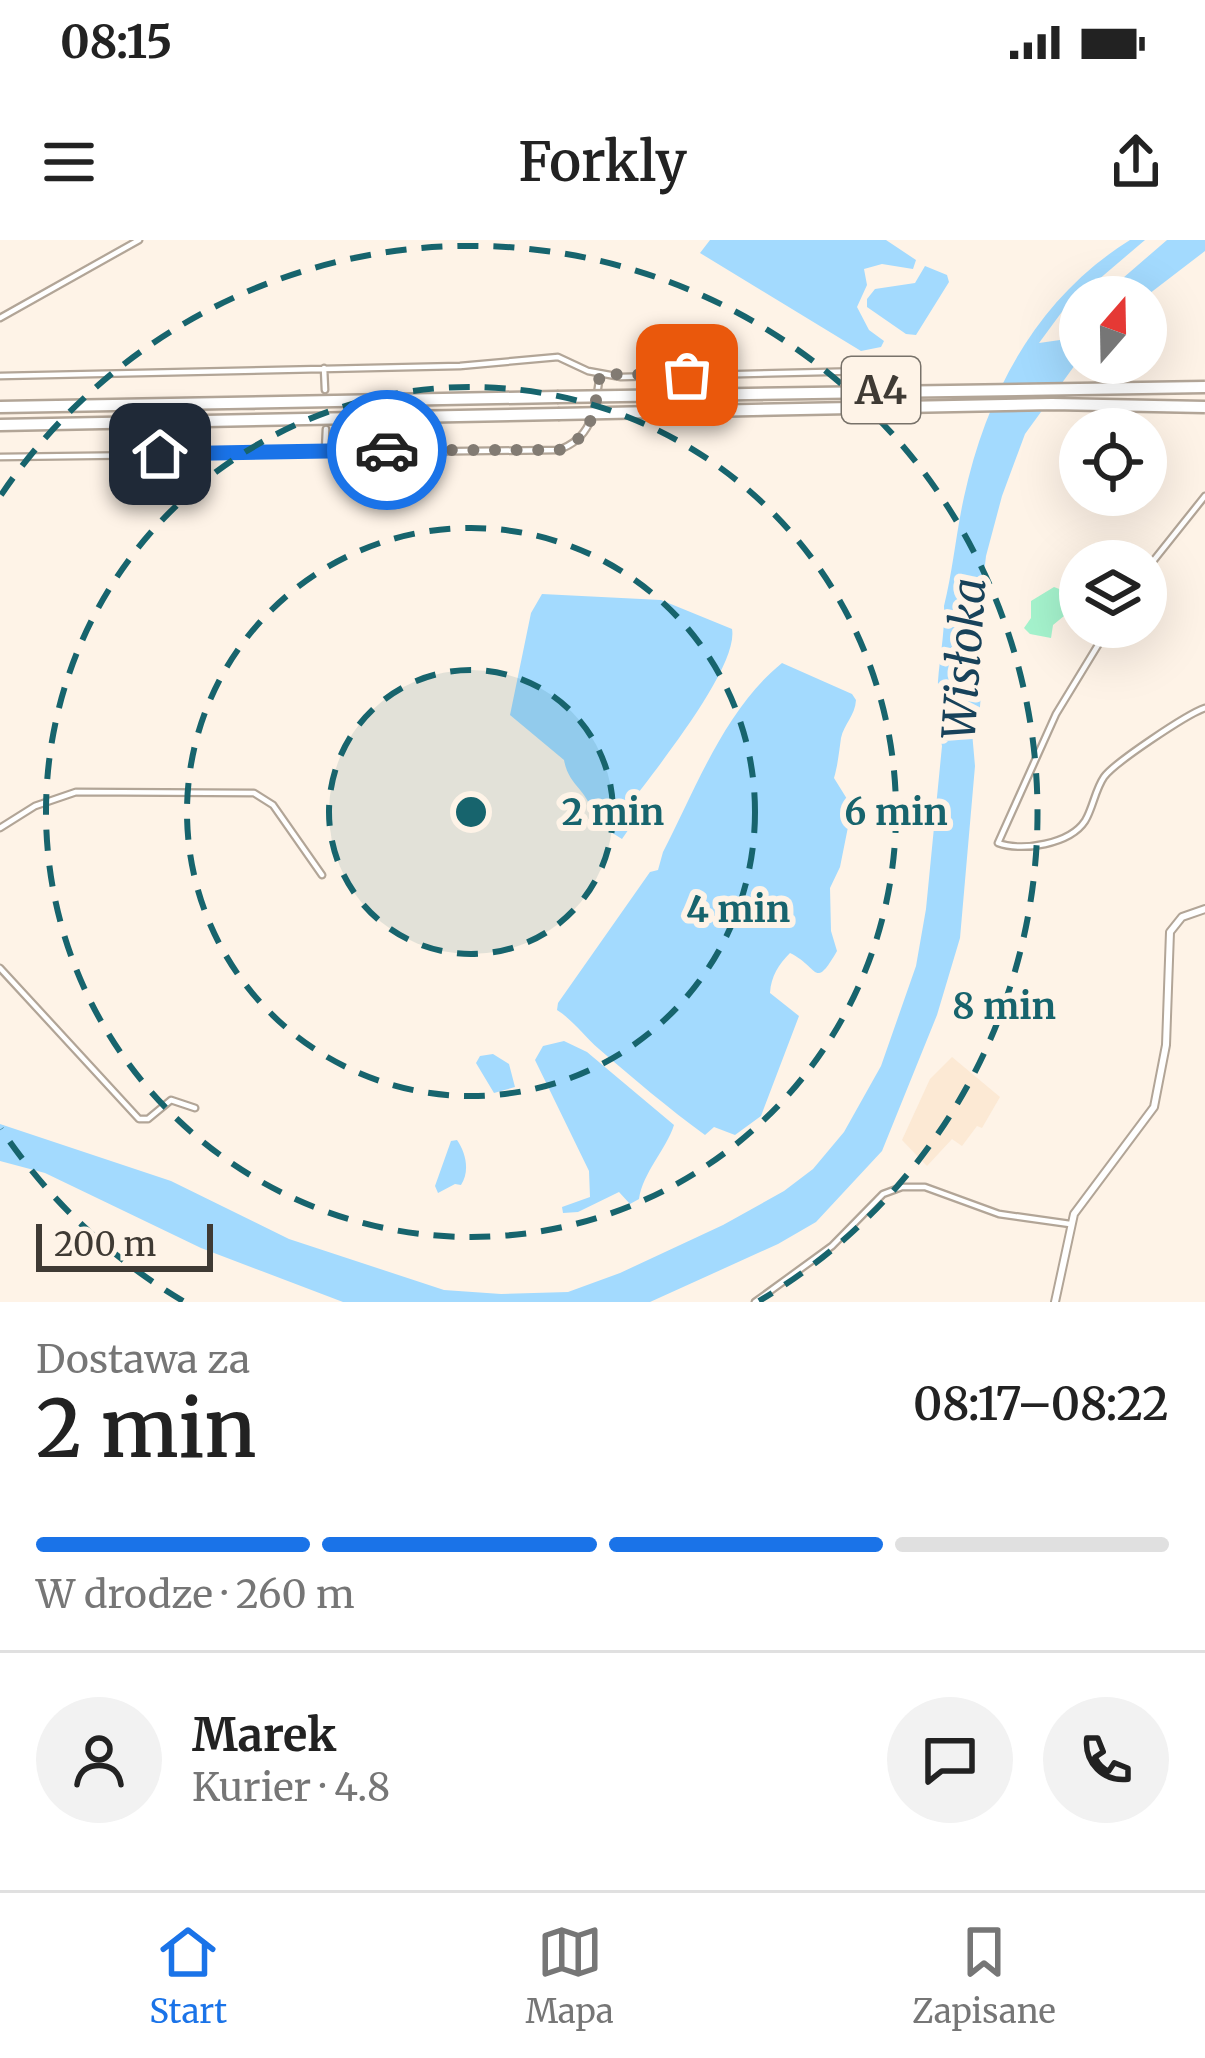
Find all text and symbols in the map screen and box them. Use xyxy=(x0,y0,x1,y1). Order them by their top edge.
text: 08:15 xyxy=(60,14,172,70)
text: Forkly xyxy=(518,128,687,196)
icon: menu xyxy=(36,129,102,195)
icon: share xyxy=(1103,129,1169,195)
north arrow xyxy=(1059,276,1167,384)
map controls xyxy=(1059,276,1167,648)
pin xyxy=(636,324,738,426)
icon: bag xyxy=(654,342,720,408)
road number: A4 xyxy=(842,357,920,423)
courier xyxy=(327,390,447,510)
pin xyxy=(109,403,211,505)
button: locate xyxy=(1059,408,1167,516)
icon: car xyxy=(354,417,420,483)
icon: home xyxy=(127,421,193,487)
button: layers xyxy=(1059,540,1167,648)
water label: Wisłoka xyxy=(930,576,998,742)
text: 2 min xyxy=(562,790,664,835)
text: 6 min xyxy=(844,790,948,835)
centre of rings xyxy=(450,791,492,833)
text: 4 min xyxy=(686,887,790,932)
text: 8 min xyxy=(952,984,1056,1029)
scale bar xyxy=(36,1218,213,1271)
text: 200 m xyxy=(54,1224,156,1265)
text: Dostawa za xyxy=(36,1335,250,1384)
text: 08:17–08:22 xyxy=(913,1376,1169,1432)
text: 2 min xyxy=(36,1380,256,1478)
text: W drodze · 260 m xyxy=(36,1570,355,1619)
button: person xyxy=(36,1697,162,1823)
button: chat xyxy=(887,1697,1013,1823)
button: phone xyxy=(1043,1697,1169,1823)
text: Marek xyxy=(192,1707,336,1763)
text: Kurier · 4.8 xyxy=(192,1763,390,1812)
tab: Start xyxy=(149,1919,227,2032)
tab: Mapa xyxy=(525,1919,614,2032)
tab: Zapisane xyxy=(912,1919,1056,2032)

